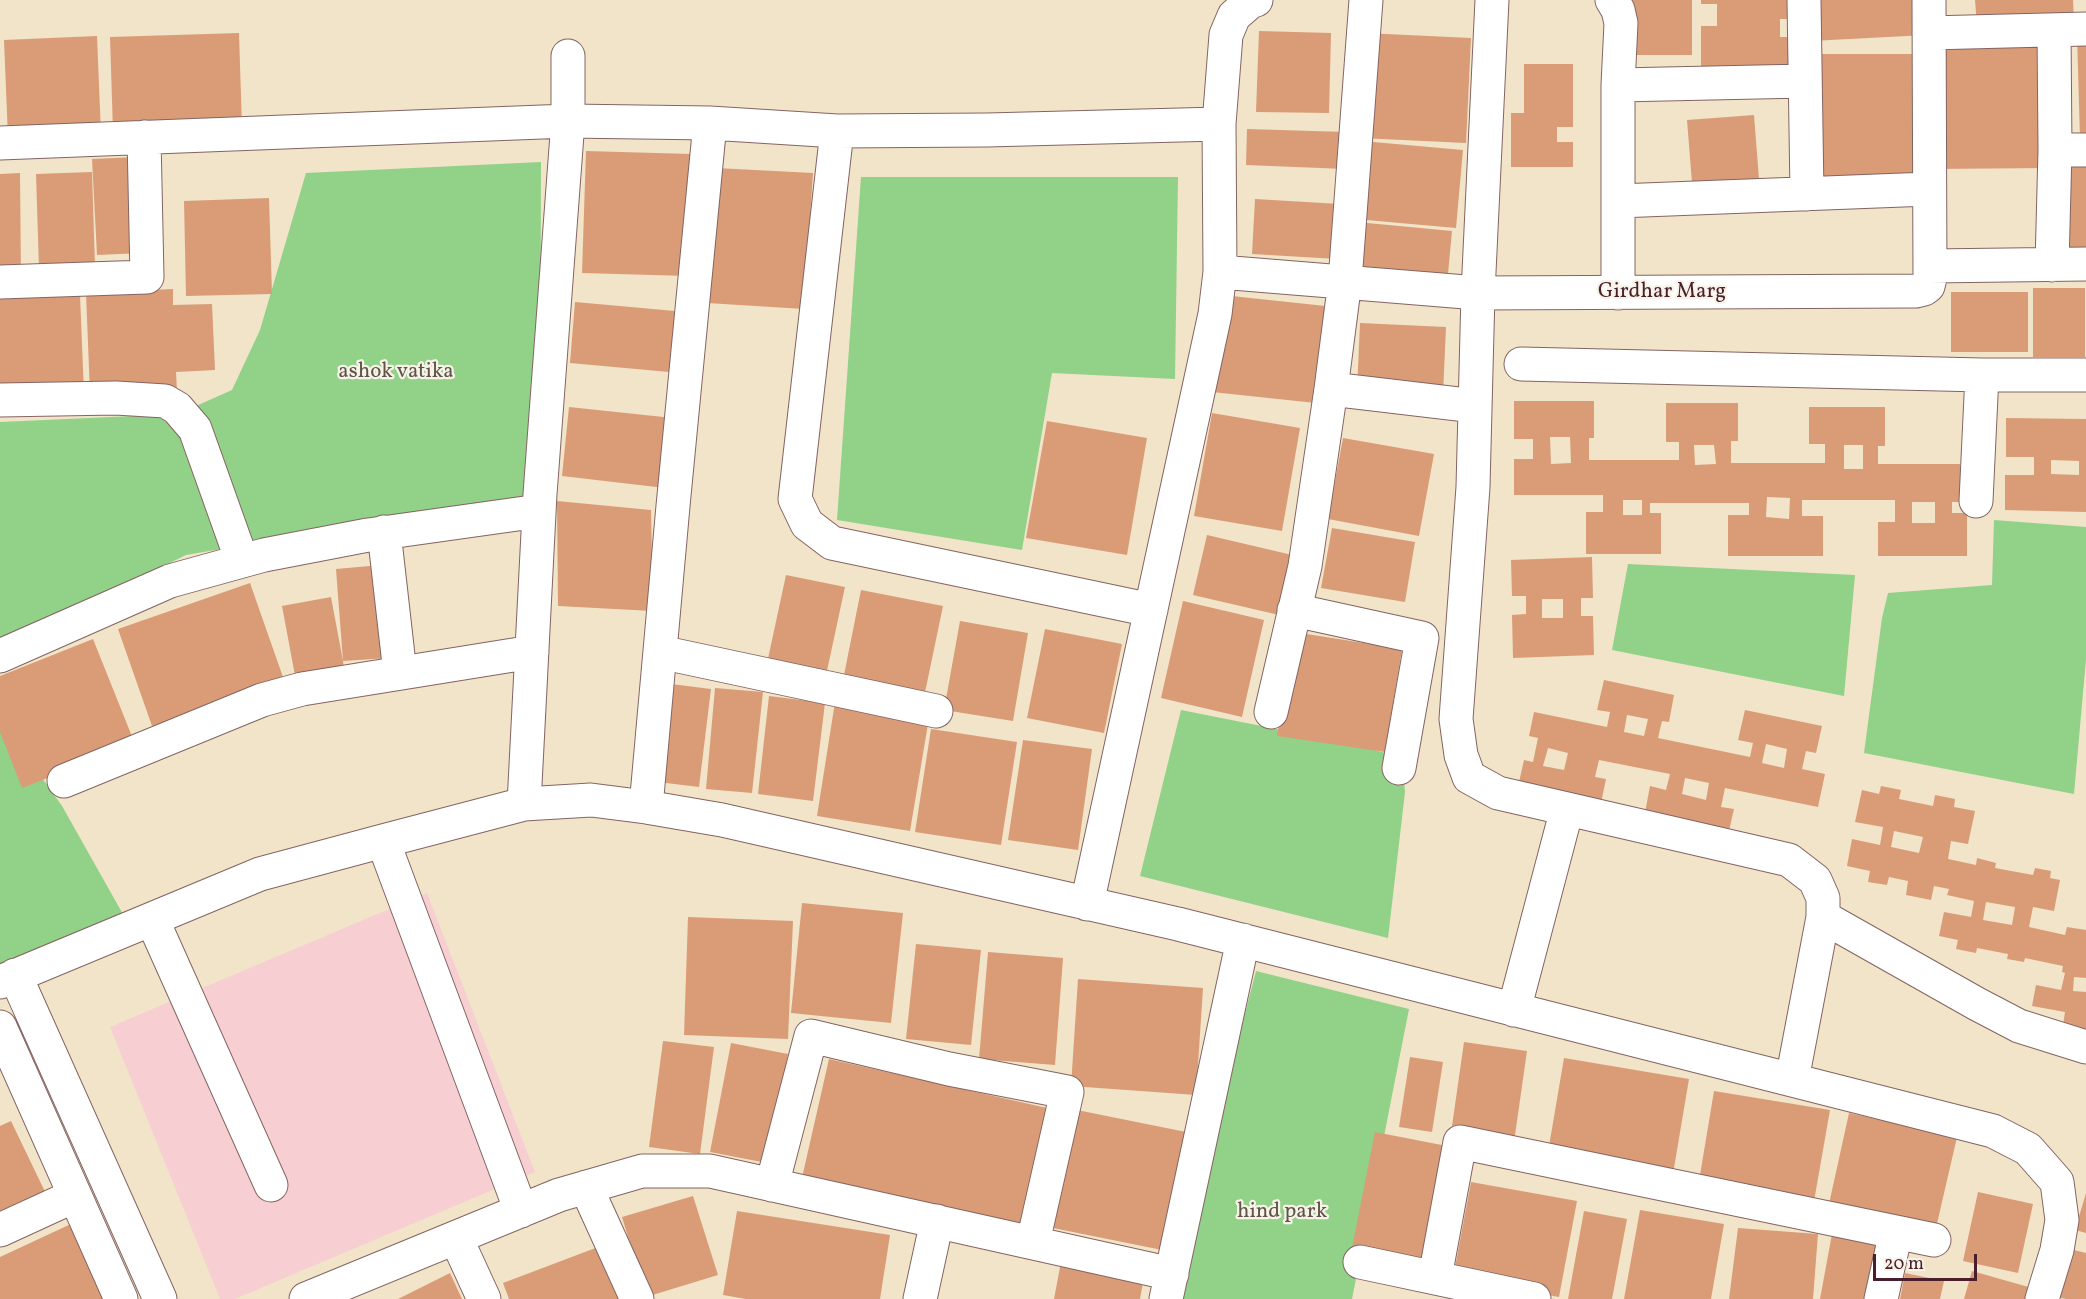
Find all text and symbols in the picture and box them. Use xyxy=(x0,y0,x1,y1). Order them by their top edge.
street label: Girdhar Marg xyxy=(1598,280,1726,306)
park label: ashok vatika xyxy=(338,360,454,386)
park label: hind park xyxy=(1237,1200,1327,1226)
scale bar xyxy=(1876,1242,1980,1280)
text: 20 m xyxy=(1884,1252,1924,1277)

